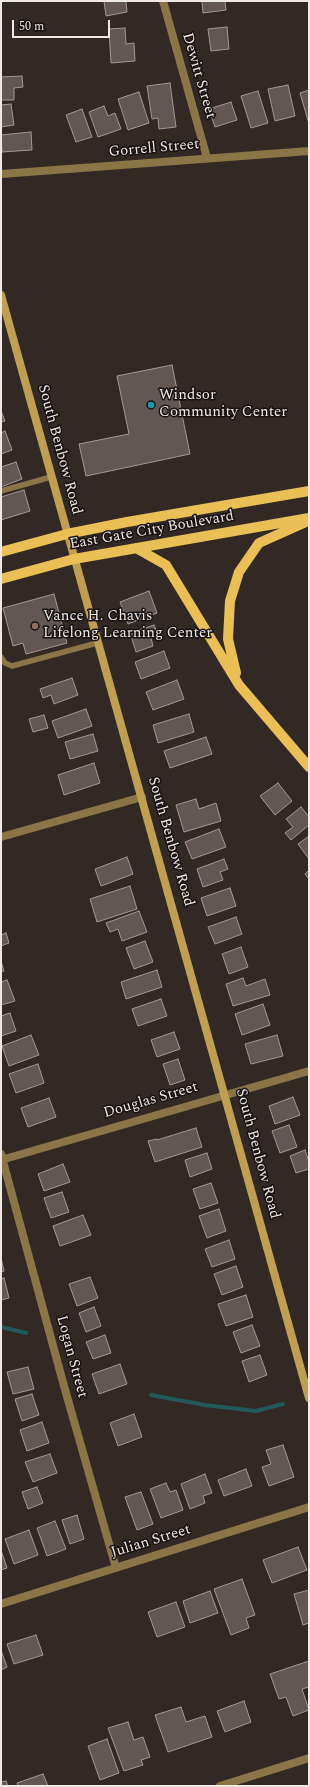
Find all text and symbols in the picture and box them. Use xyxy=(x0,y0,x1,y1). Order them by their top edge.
scale bar xyxy=(14,12,112,38)
text: 50 m xyxy=(19,17,44,36)
street label: Dewitt Street xyxy=(177,31,219,121)
street label: Gorrell Street xyxy=(108,136,200,162)
street label: South Benbow Road xyxy=(33,383,85,517)
place label: Windsor Community Center xyxy=(159,387,287,422)
marker: Windsor Community Center xyxy=(146,400,156,410)
street label: East Gate City Boulevard xyxy=(68,508,236,554)
place label: Vance H. Chavis Lifelong Learning Center xyxy=(43,608,212,643)
marker: Vance H. Chavis Lifelong Learning Center xyxy=(30,621,40,631)
street label: South Benbow Road xyxy=(143,775,197,909)
street label: Douglas Street xyxy=(102,1079,200,1123)
street label: South Benbow Road xyxy=(231,1087,283,1221)
street label: Logan Street xyxy=(51,1314,91,1400)
street label: Julian Street xyxy=(109,1521,193,1563)

